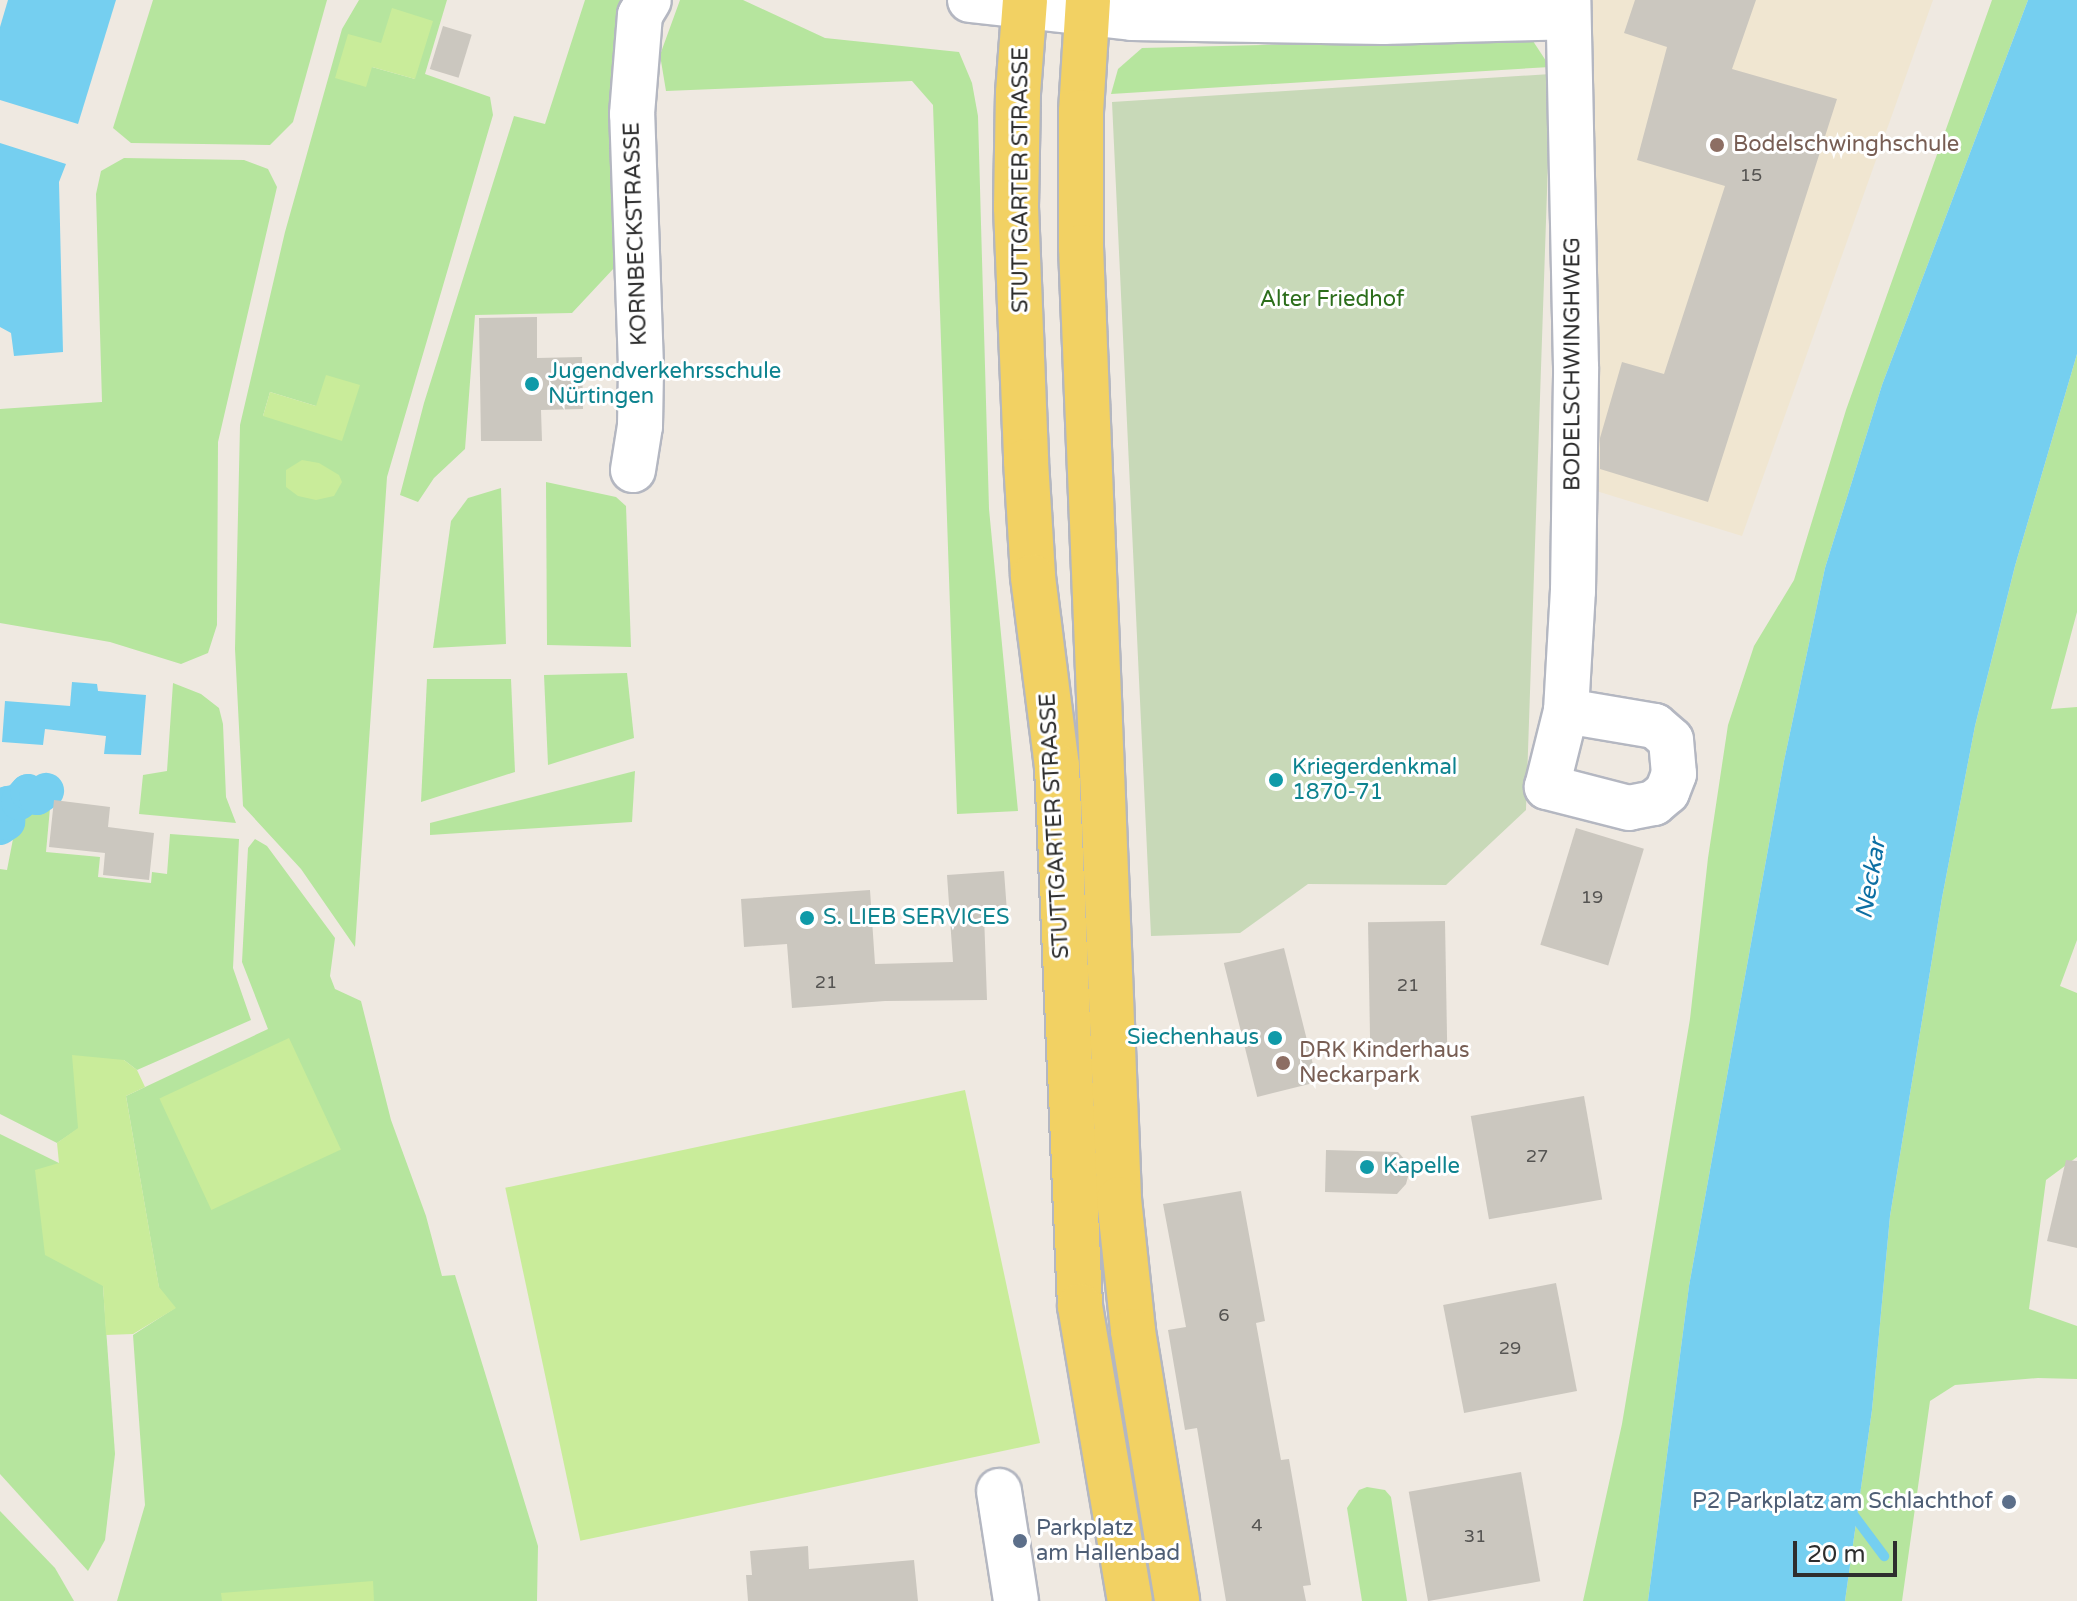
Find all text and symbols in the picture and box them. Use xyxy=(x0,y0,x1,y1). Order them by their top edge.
street label: STUTTGARTER STRASSE xyxy=(1008,47,1034,313)
street label: KORNBECKSTRASSE xyxy=(619,122,653,346)
place label: Bodelschwinghschule xyxy=(1733,132,1959,158)
marker: Bodelschwinghschule xyxy=(1708,136,1726,154)
house number: 15 xyxy=(1740,164,1762,186)
street label: BODELSCHWINGHWEG xyxy=(1560,237,1586,491)
park label: Alter Friedhof xyxy=(1260,287,1404,313)
place label: Jugendverkehrsschule Nürtingen xyxy=(548,358,781,410)
marker: Jugendverkehrsschule Nürtingen xyxy=(523,375,541,393)
street label: STUTTGARTER STRASSE xyxy=(1035,693,1075,959)
place label: Kriegerdenkmal 1870-71 xyxy=(1292,754,1457,806)
marker: Kriegerdenkmal 1870-71 xyxy=(1267,771,1285,789)
water label: Neckar xyxy=(1850,837,1892,921)
house number: 19 xyxy=(1581,886,1603,908)
place label: S. LIEB SERVICES xyxy=(823,905,1010,931)
marker: S. LIEB SERVICES xyxy=(798,909,816,927)
house number: 21 xyxy=(815,971,837,993)
house number: 21 xyxy=(1397,974,1419,996)
place label: Siechenhaus xyxy=(1127,1025,1259,1051)
marker: Siechenhaus xyxy=(1266,1029,1284,1047)
place label: DRK Kinderhaus Neckarpark xyxy=(1299,1037,1470,1088)
marker: DRK Kinderhaus Neckarpark xyxy=(1274,1054,1292,1072)
house number: 27 xyxy=(1526,1145,1548,1167)
place label: Kapelle xyxy=(1383,1154,1460,1180)
marker: Kapelle xyxy=(1358,1158,1376,1176)
house number: 6 xyxy=(1218,1304,1230,1326)
house number: 29 xyxy=(1499,1337,1521,1359)
place label: P2 Parkplatz am Schlachthof xyxy=(1692,1489,1993,1515)
marker: P2 Parkplatz am Schlachthof xyxy=(2000,1493,2018,1511)
house number: 4 xyxy=(1251,1514,1263,1536)
place label: Parkplatz am Hallenbad xyxy=(1036,1515,1180,1566)
house number: 31 xyxy=(1464,1525,1486,1547)
scale bar xyxy=(1797,1525,1901,1575)
marker: Parkplatz am Hallenbad xyxy=(1011,1532,1029,1550)
text: 20 m xyxy=(1807,1540,1865,1569)

